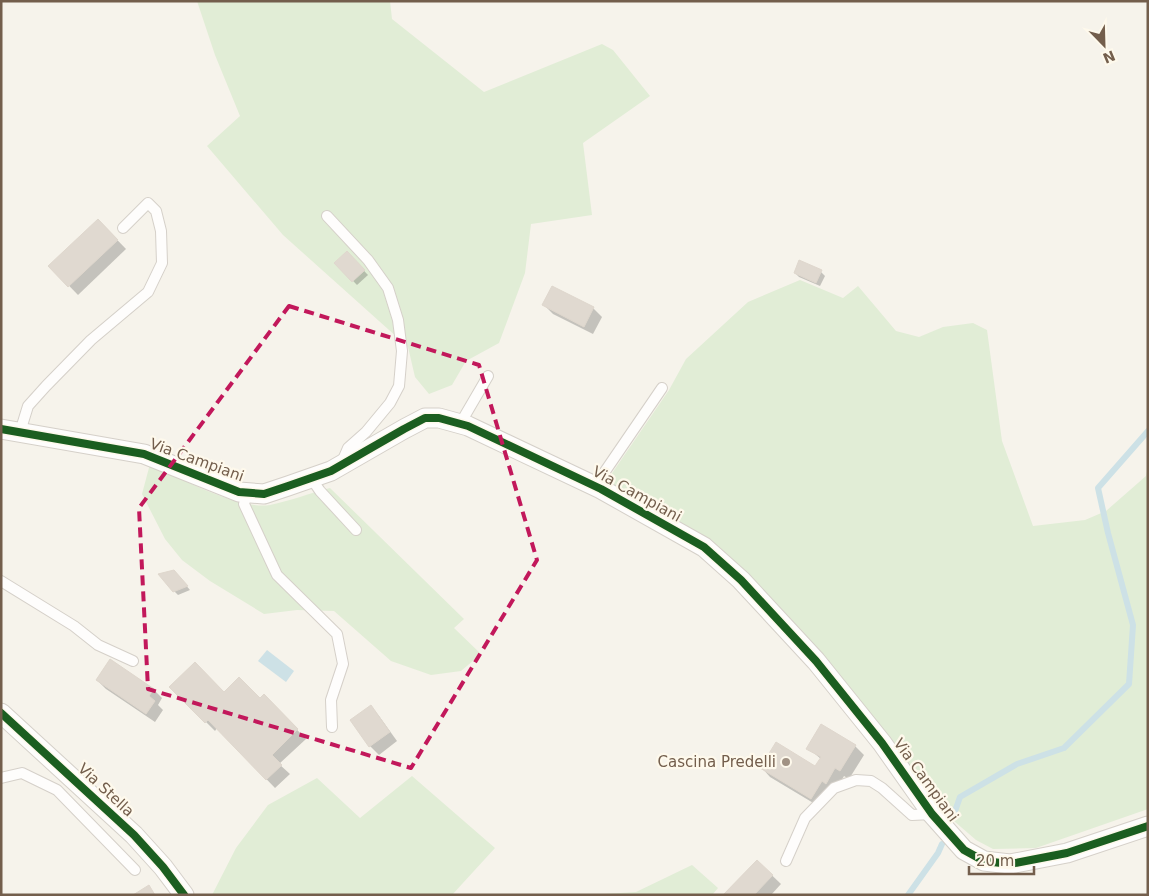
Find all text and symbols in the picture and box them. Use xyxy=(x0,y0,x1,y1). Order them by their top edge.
north arrow xyxy=(1079,20,1129,70)
text: N xyxy=(1101,47,1118,67)
street label: Via Campiani xyxy=(147,435,247,485)
street label: Via Campiani xyxy=(589,462,685,526)
street label: Via Campiani xyxy=(890,735,962,825)
place label: Cascina Predelli xyxy=(658,753,776,771)
marker: Cascina Predelli xyxy=(780,756,792,768)
street label: Via Stella xyxy=(74,759,138,821)
scale bar xyxy=(969,844,1034,876)
text: 20 m xyxy=(976,852,1014,870)

